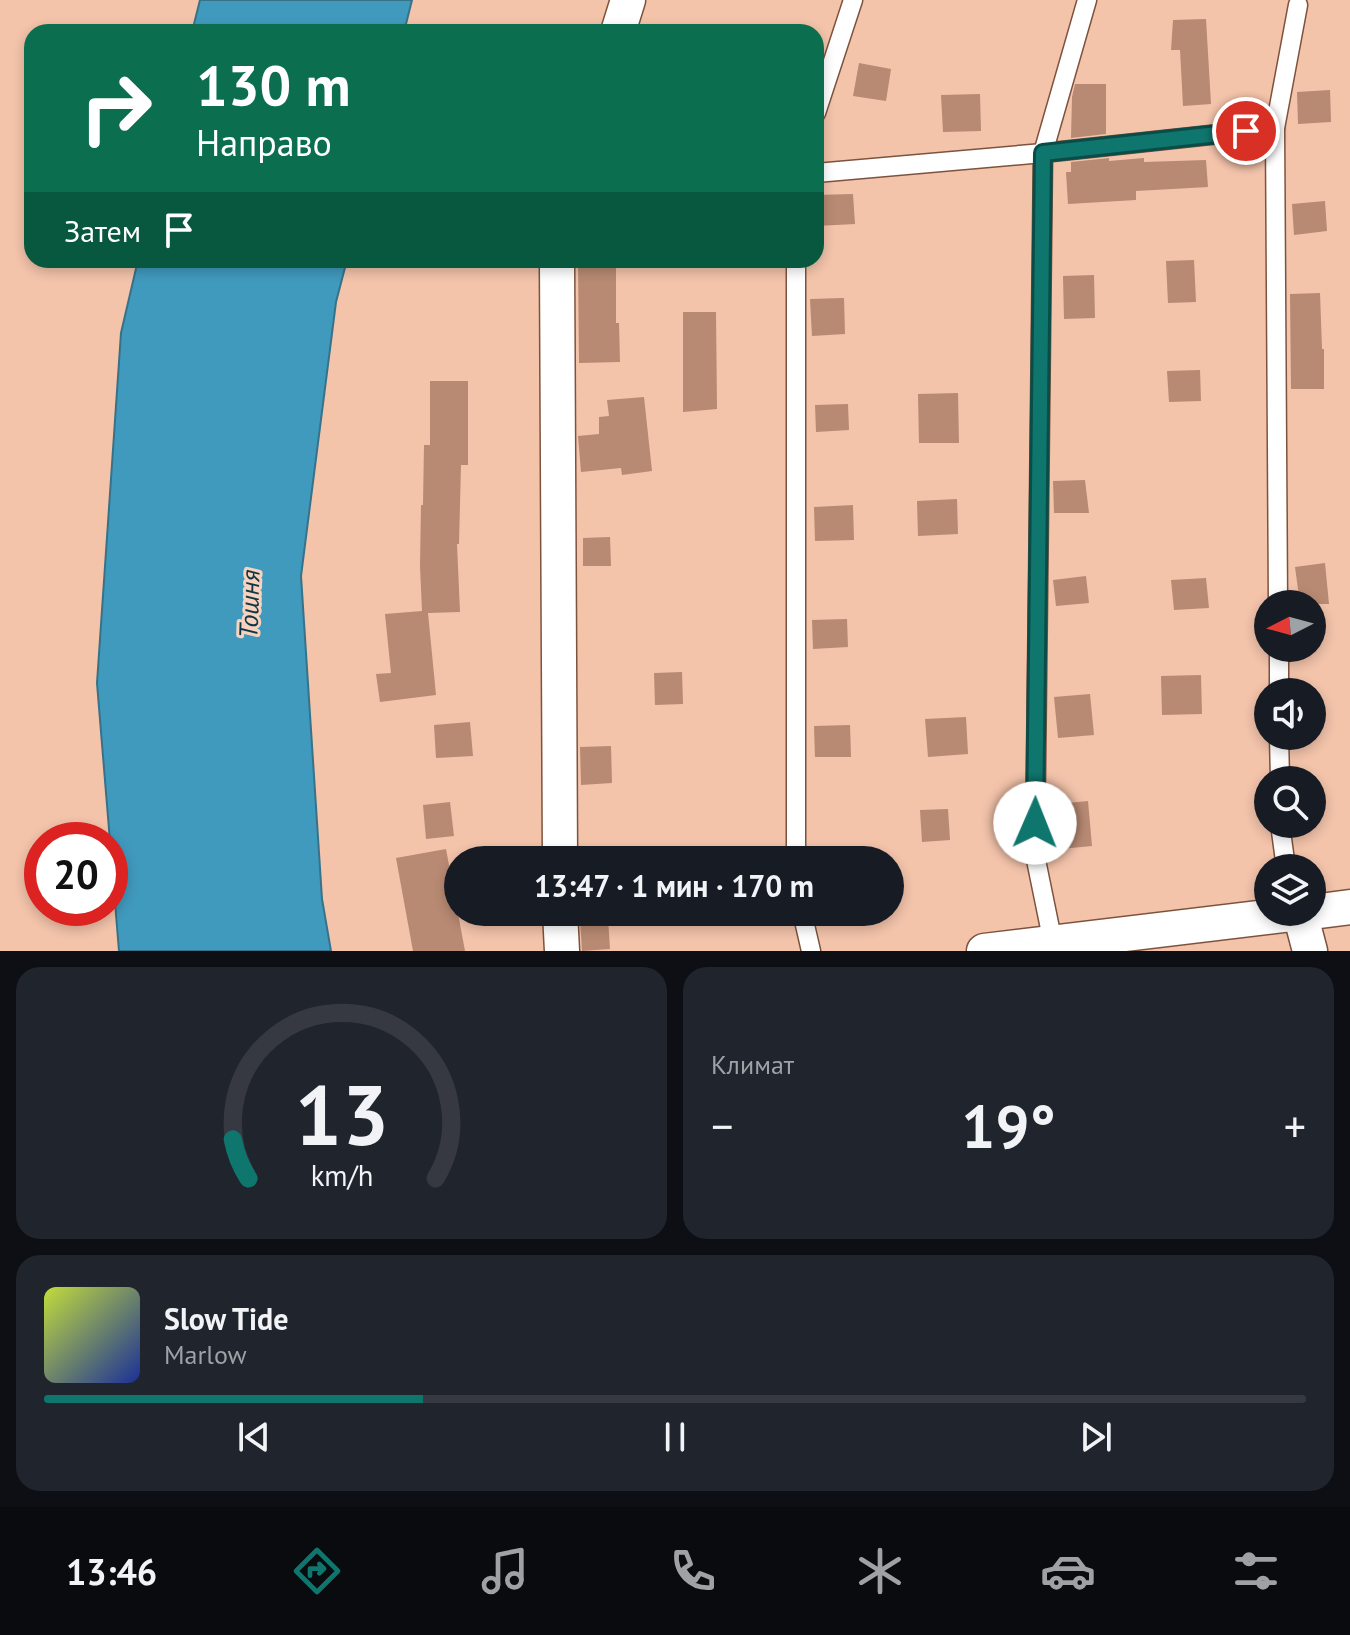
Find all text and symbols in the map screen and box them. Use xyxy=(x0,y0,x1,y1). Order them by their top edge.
text: 130 m xyxy=(196,49,351,121)
icon: right xyxy=(64,56,168,160)
pin xyxy=(1212,97,1280,165)
icon: arrive xyxy=(1224,109,1268,153)
text: Направо xyxy=(196,119,332,166)
icon: arrive xyxy=(157,208,201,252)
text: Затем xyxy=(64,211,141,250)
water label: Тошня xyxy=(231,569,267,639)
north arrow xyxy=(1254,590,1326,662)
map controls xyxy=(1254,590,1326,926)
button: sound xyxy=(1254,678,1326,750)
button: search xyxy=(1254,766,1326,838)
position arrow xyxy=(993,781,1077,865)
speed limit sign: 20 xyxy=(24,822,128,926)
button: layers xyxy=(1254,854,1326,926)
text: 13:47 · 1 мин · 170 m xyxy=(534,866,814,905)
text: Климат xyxy=(711,1048,794,1081)
text: 13 xyxy=(294,1060,389,1168)
text: 19° xyxy=(961,1087,1056,1165)
text: − xyxy=(711,1097,733,1154)
text: + xyxy=(1284,1097,1306,1154)
text: km/h xyxy=(310,1157,373,1194)
text: Slow Tide xyxy=(164,1299,289,1338)
text: Marlow xyxy=(164,1338,247,1371)
icon: previous xyxy=(232,1415,276,1459)
icon: pause xyxy=(653,1415,697,1459)
icon: next xyxy=(1074,1415,1118,1459)
icon: directions xyxy=(289,1543,345,1599)
icon: music xyxy=(477,1543,533,1599)
icon: phone xyxy=(665,1543,721,1599)
icon: climate xyxy=(852,1543,908,1599)
icon: car xyxy=(1040,1543,1096,1599)
icon: filters xyxy=(1228,1543,1284,1599)
text: 13:46 xyxy=(66,1548,157,1595)

